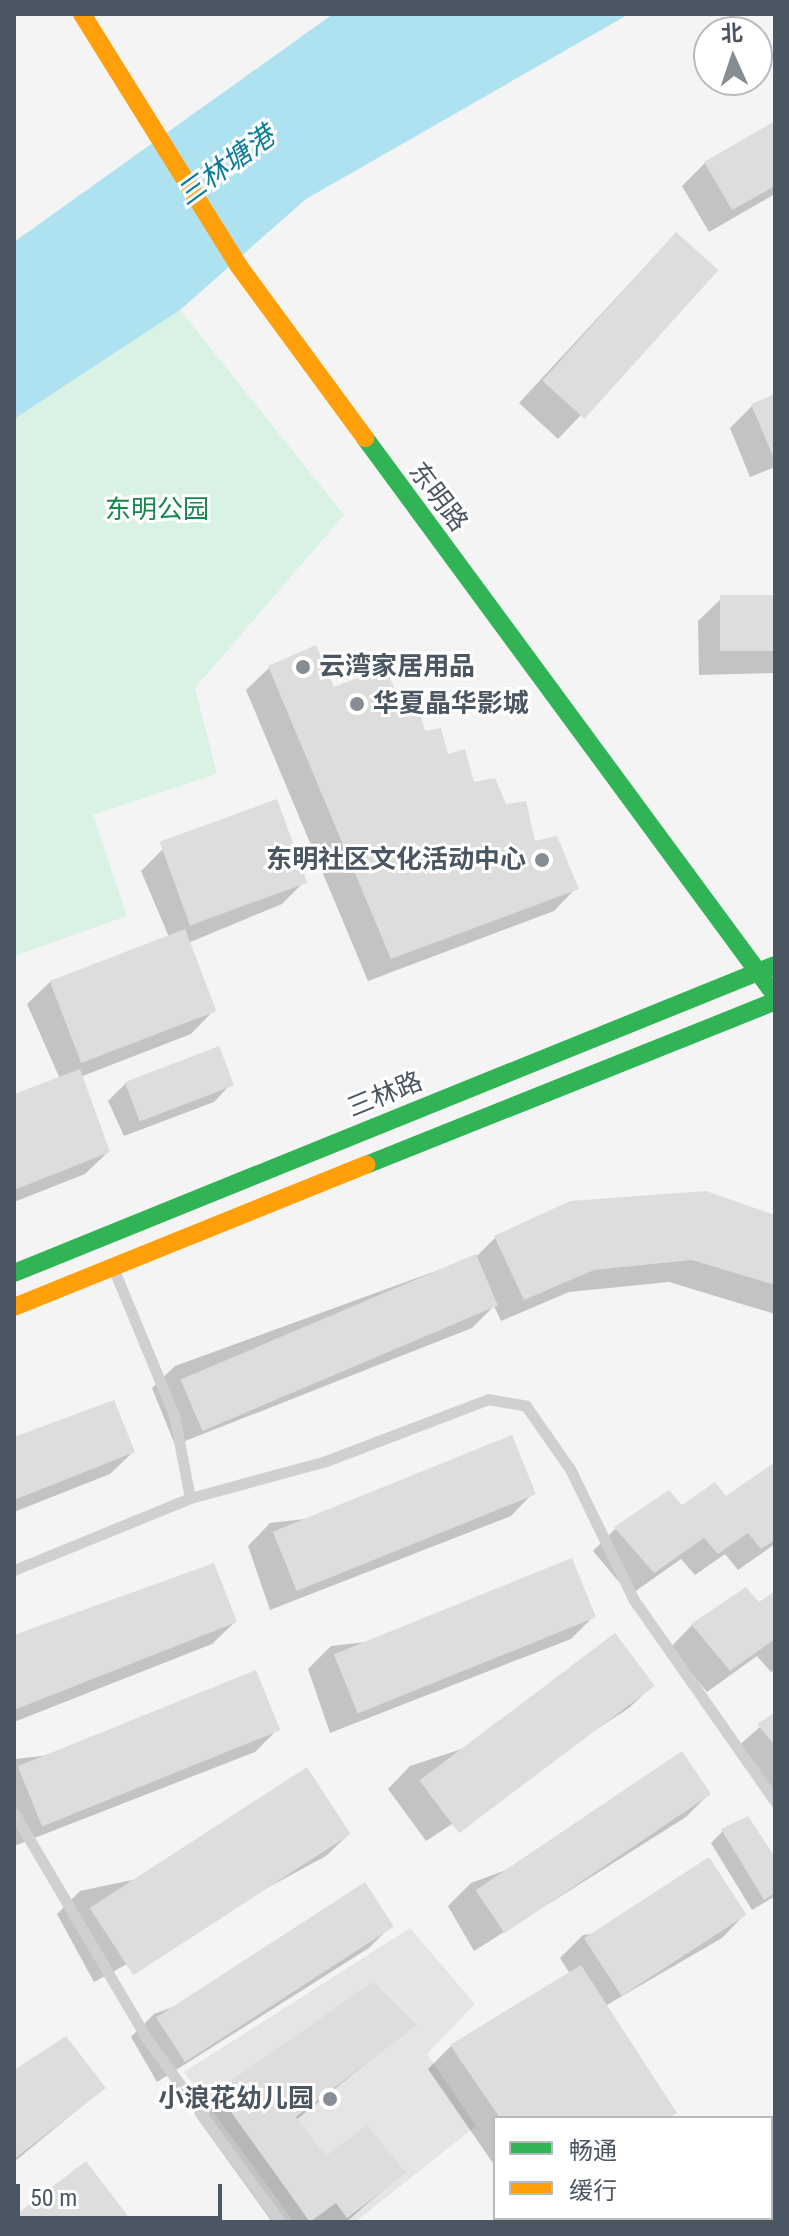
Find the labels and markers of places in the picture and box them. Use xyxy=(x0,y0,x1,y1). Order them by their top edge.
place label: 云湾家居用品 xyxy=(319,651,475,683)
marker: 云湾家居用品 xyxy=(294,658,312,676)
place label: 华夏晶华影城 xyxy=(373,688,529,720)
marker: 华夏晶华影城 xyxy=(348,695,366,713)
place label: 东明社区文化活动中心 xyxy=(266,844,526,876)
marker: 东明社区文化活动中心 xyxy=(533,851,551,869)
place label: 小浪花幼儿园 xyxy=(158,2083,314,2115)
marker: 小浪花幼儿园 xyxy=(321,2090,339,2108)

